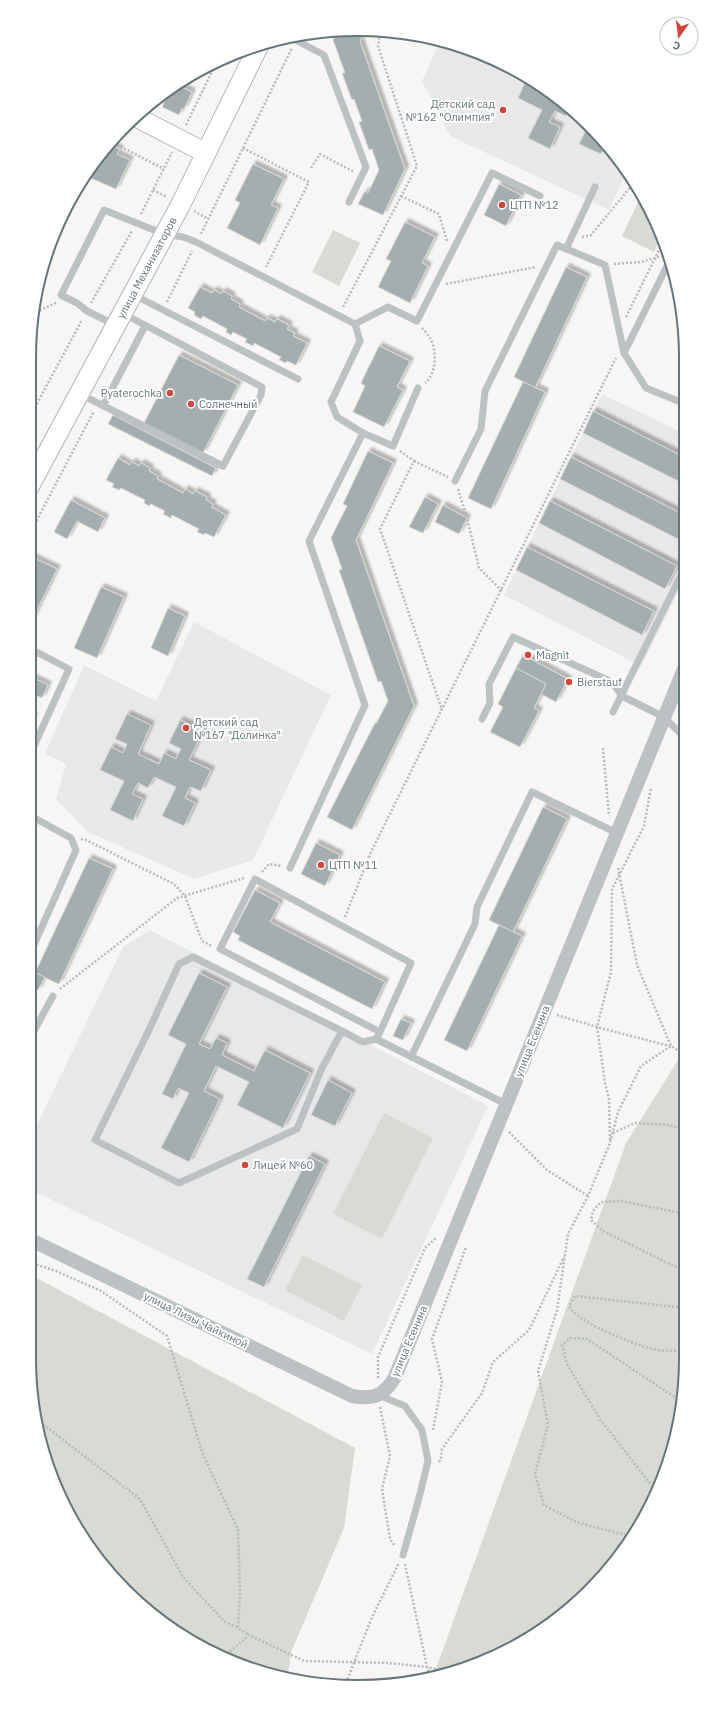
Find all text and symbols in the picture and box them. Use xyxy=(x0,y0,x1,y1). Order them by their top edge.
north arrow xyxy=(659,16,699,56)
text: С xyxy=(671,38,682,53)
place label: Детский сад №162 "Олимпия" xyxy=(406,97,495,124)
marker: Детский сад №162 "Олимпия" xyxy=(498,105,508,115)
place label: ЦТП №12 xyxy=(510,198,559,212)
marker: ЦТП №12 xyxy=(497,200,507,210)
street label: улица Механизаторов xyxy=(114,214,180,321)
place label: Pyaterochka xyxy=(101,386,162,400)
marker: Pyaterochka xyxy=(165,388,175,398)
place label: Солнечный xyxy=(199,397,258,411)
marker: Солнечный xyxy=(186,399,196,409)
place label: Magnit xyxy=(536,648,570,662)
marker: Magnit xyxy=(523,650,533,660)
place label: Bierstauf xyxy=(577,675,622,689)
marker: Bierstauf xyxy=(564,677,574,687)
place label: Детский сад №167 "Долинка" xyxy=(194,715,281,742)
marker: Детский сад №167 "Долинка" xyxy=(181,723,191,733)
place label: ЦТП №11 xyxy=(329,858,378,872)
marker: ЦТП №11 xyxy=(316,860,326,870)
street label: улица Есенина xyxy=(511,1003,553,1079)
place label: Лицей №60 xyxy=(253,1158,313,1172)
marker: Лицей №60 xyxy=(240,1160,250,1170)
street label: улица Лизы Чайкиной xyxy=(142,1289,250,1351)
street label: улица Есенина xyxy=(388,1303,430,1379)

